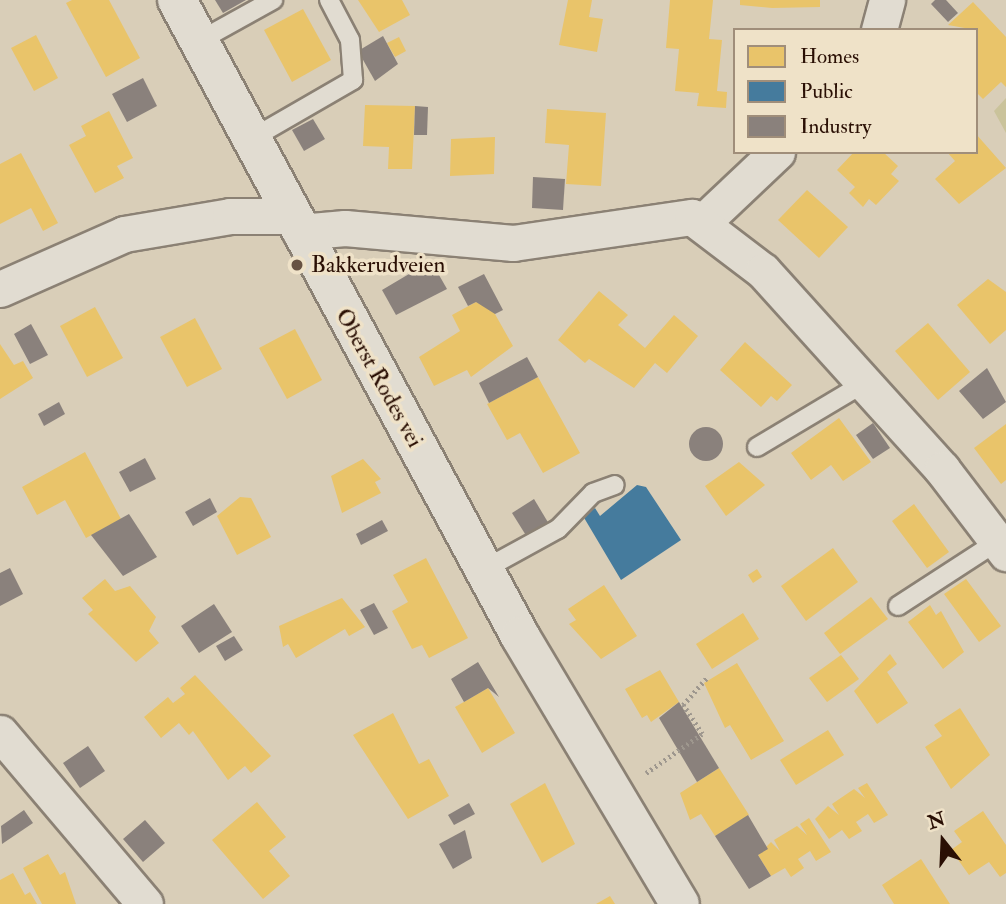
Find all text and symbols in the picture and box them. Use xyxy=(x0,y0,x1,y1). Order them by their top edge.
legend xyxy=(733,28,978,154)
text: Homes xyxy=(800,43,859,70)
text: Public xyxy=(800,78,853,105)
text: Industry xyxy=(800,113,872,140)
place label: Bakkerudveien xyxy=(311,251,445,279)
marker: Bakkerudveien xyxy=(289,257,305,273)
street label: Oberst Rodes vei xyxy=(329,304,429,452)
north arrow xyxy=(908,806,978,876)
text: N xyxy=(925,807,948,835)

